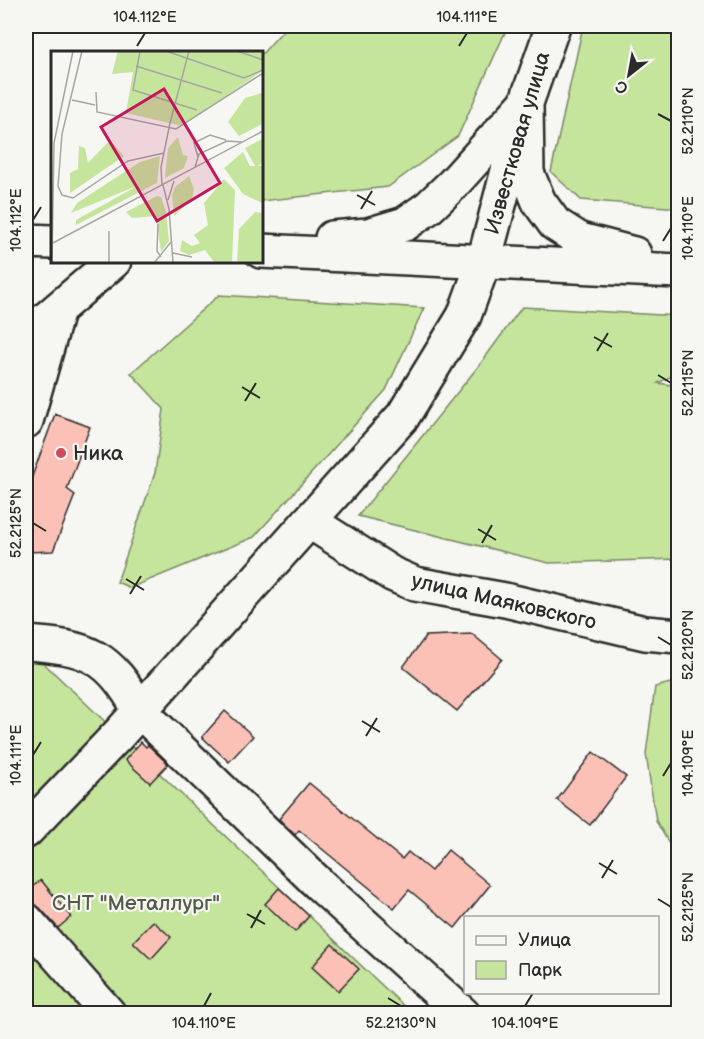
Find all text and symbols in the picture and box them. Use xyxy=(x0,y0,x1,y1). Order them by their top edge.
text: 104.112°E xyxy=(113,8,177,27)
text: 104.111°E xyxy=(437,8,498,27)
north arrow xyxy=(599,45,659,105)
street label: Известковая улица xyxy=(479,48,556,237)
inset map xyxy=(51,51,262,262)
text: С xyxy=(612,76,632,98)
text: 52.2110°N xyxy=(679,87,698,155)
text: 104.112°E xyxy=(7,188,26,252)
text: 104.110°E xyxy=(679,196,698,260)
text: 52.2115°N xyxy=(679,349,698,417)
place label: Ника xyxy=(73,441,124,466)
marker: Ника xyxy=(54,446,68,460)
text: 52.2125°N xyxy=(7,488,26,558)
street label: улица Маяковского xyxy=(409,568,599,635)
text: 52.2120°N xyxy=(679,610,698,680)
text: 104.111°E xyxy=(7,724,26,785)
text: 104.109°E xyxy=(679,729,698,796)
text: 52.2125°N xyxy=(679,872,698,942)
park label: СНТ "Металлург" xyxy=(52,891,220,916)
legend xyxy=(464,916,659,994)
text: Улица xyxy=(518,930,572,951)
text: Парк xyxy=(518,960,562,981)
text: 104.110°E xyxy=(172,1014,236,1033)
text: 52.2130°N xyxy=(365,1014,437,1033)
text: 104.109°E xyxy=(492,1014,559,1033)

